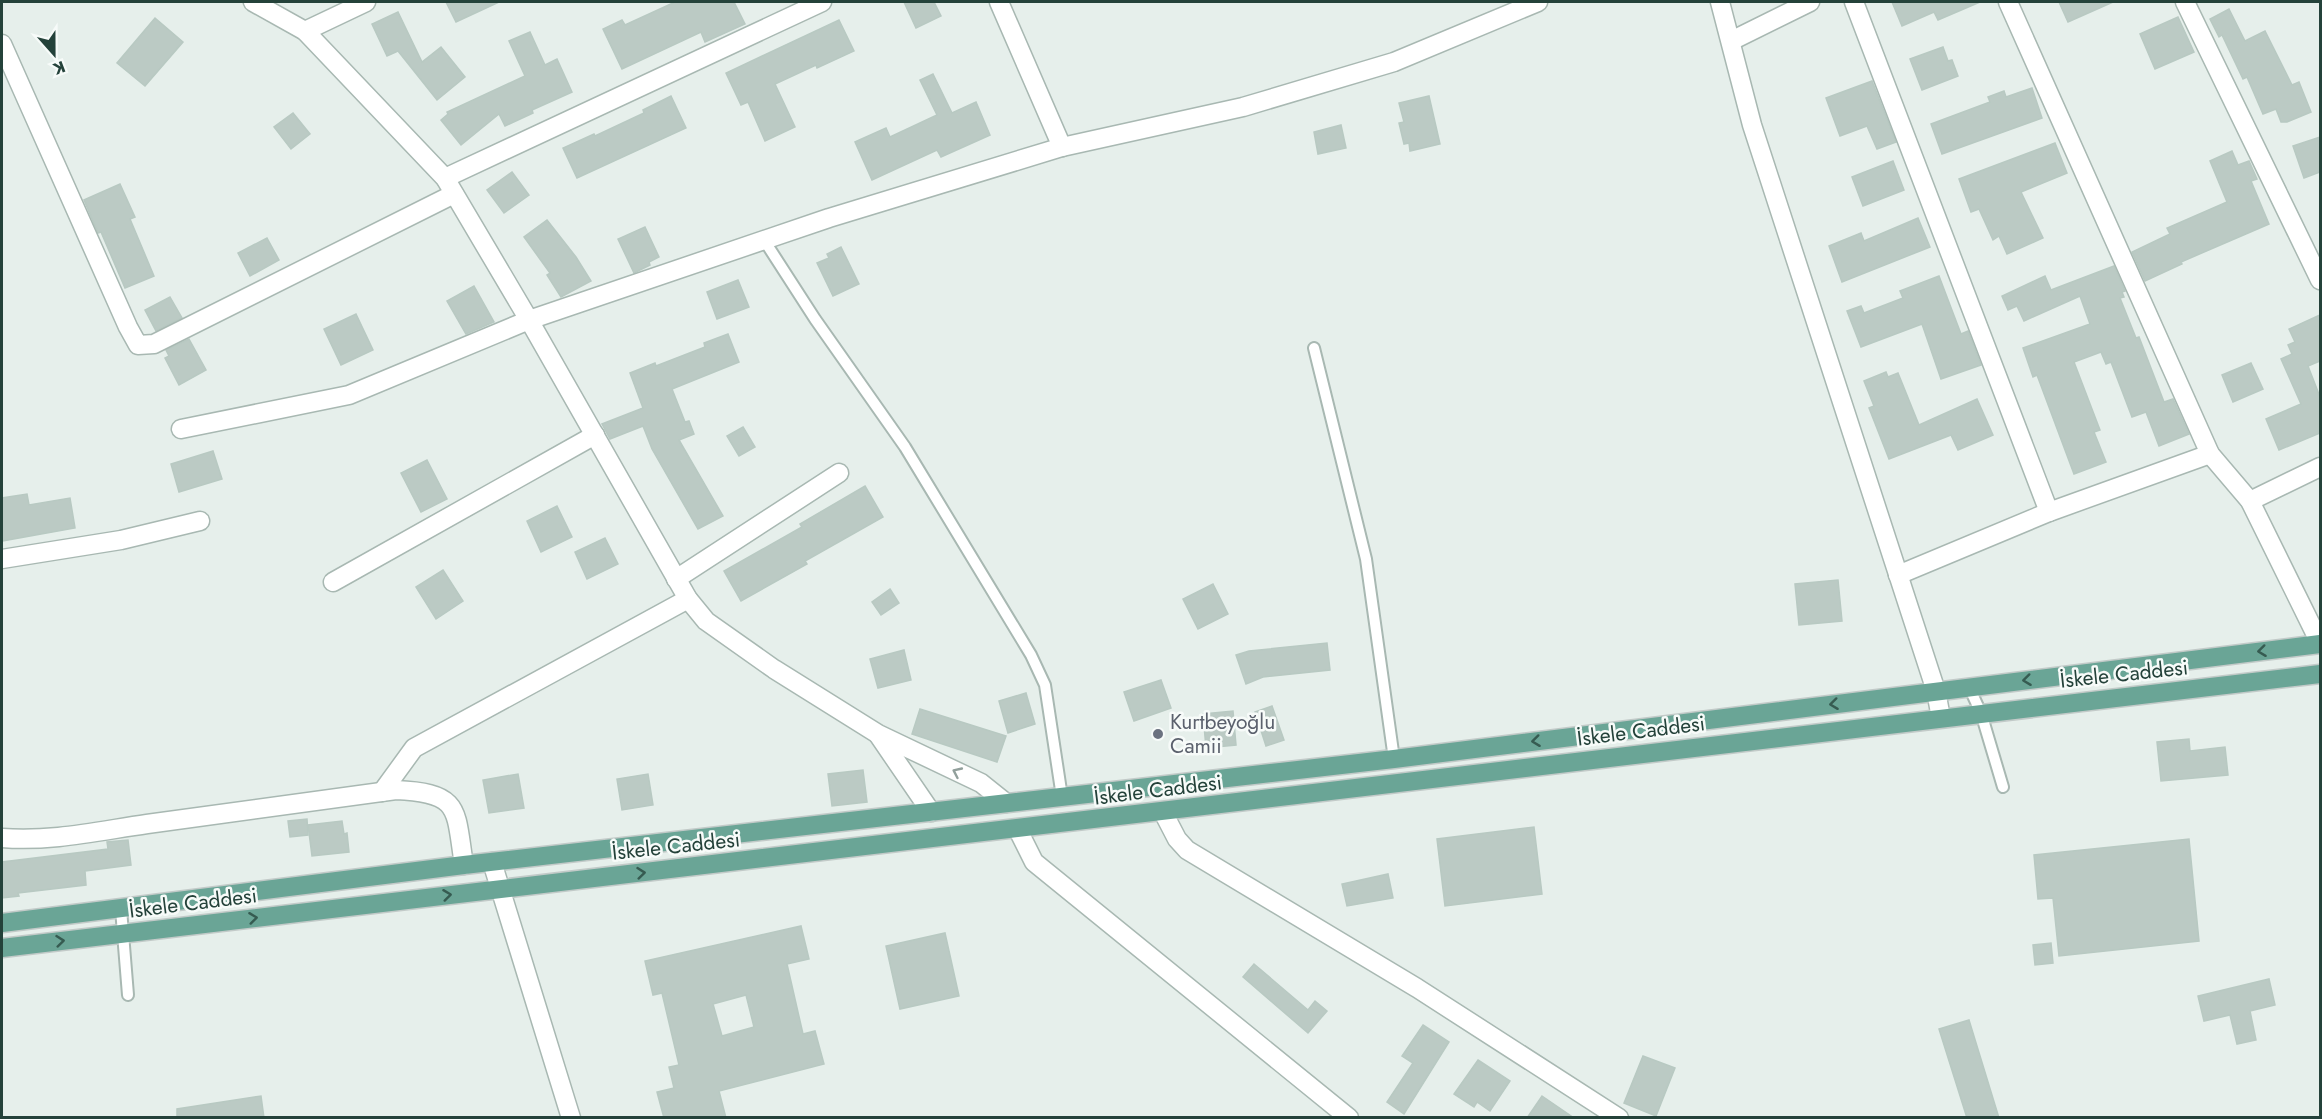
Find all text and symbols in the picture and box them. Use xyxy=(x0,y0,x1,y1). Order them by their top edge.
north arrow xyxy=(24,24,84,84)
text: K xyxy=(49,55,69,81)
one-way arrow xyxy=(2258,644,2267,656)
street label: İskele Caddesi xyxy=(2059,652,2189,696)
one-way arrow xyxy=(2023,673,2032,686)
one-way arrow xyxy=(1829,697,1838,710)
place label: Kurtbeyoğlu Camii xyxy=(1170,707,1275,761)
street label: İskele Caddesi xyxy=(1575,708,1707,754)
marker: Kurtbeyoğlu Camii xyxy=(1151,727,1165,741)
one-way arrow xyxy=(1531,734,1541,747)
one-way arrow xyxy=(952,767,963,779)
street label: İskele Caddesi xyxy=(1092,767,1224,813)
street label: İskele Caddesi xyxy=(611,824,741,868)
one-way arrow xyxy=(636,867,645,879)
street label: İskele Caddesi xyxy=(127,880,259,926)
one-way arrow xyxy=(442,889,451,902)
one-way arrow xyxy=(249,913,258,925)
one-way arrow xyxy=(55,935,64,948)

